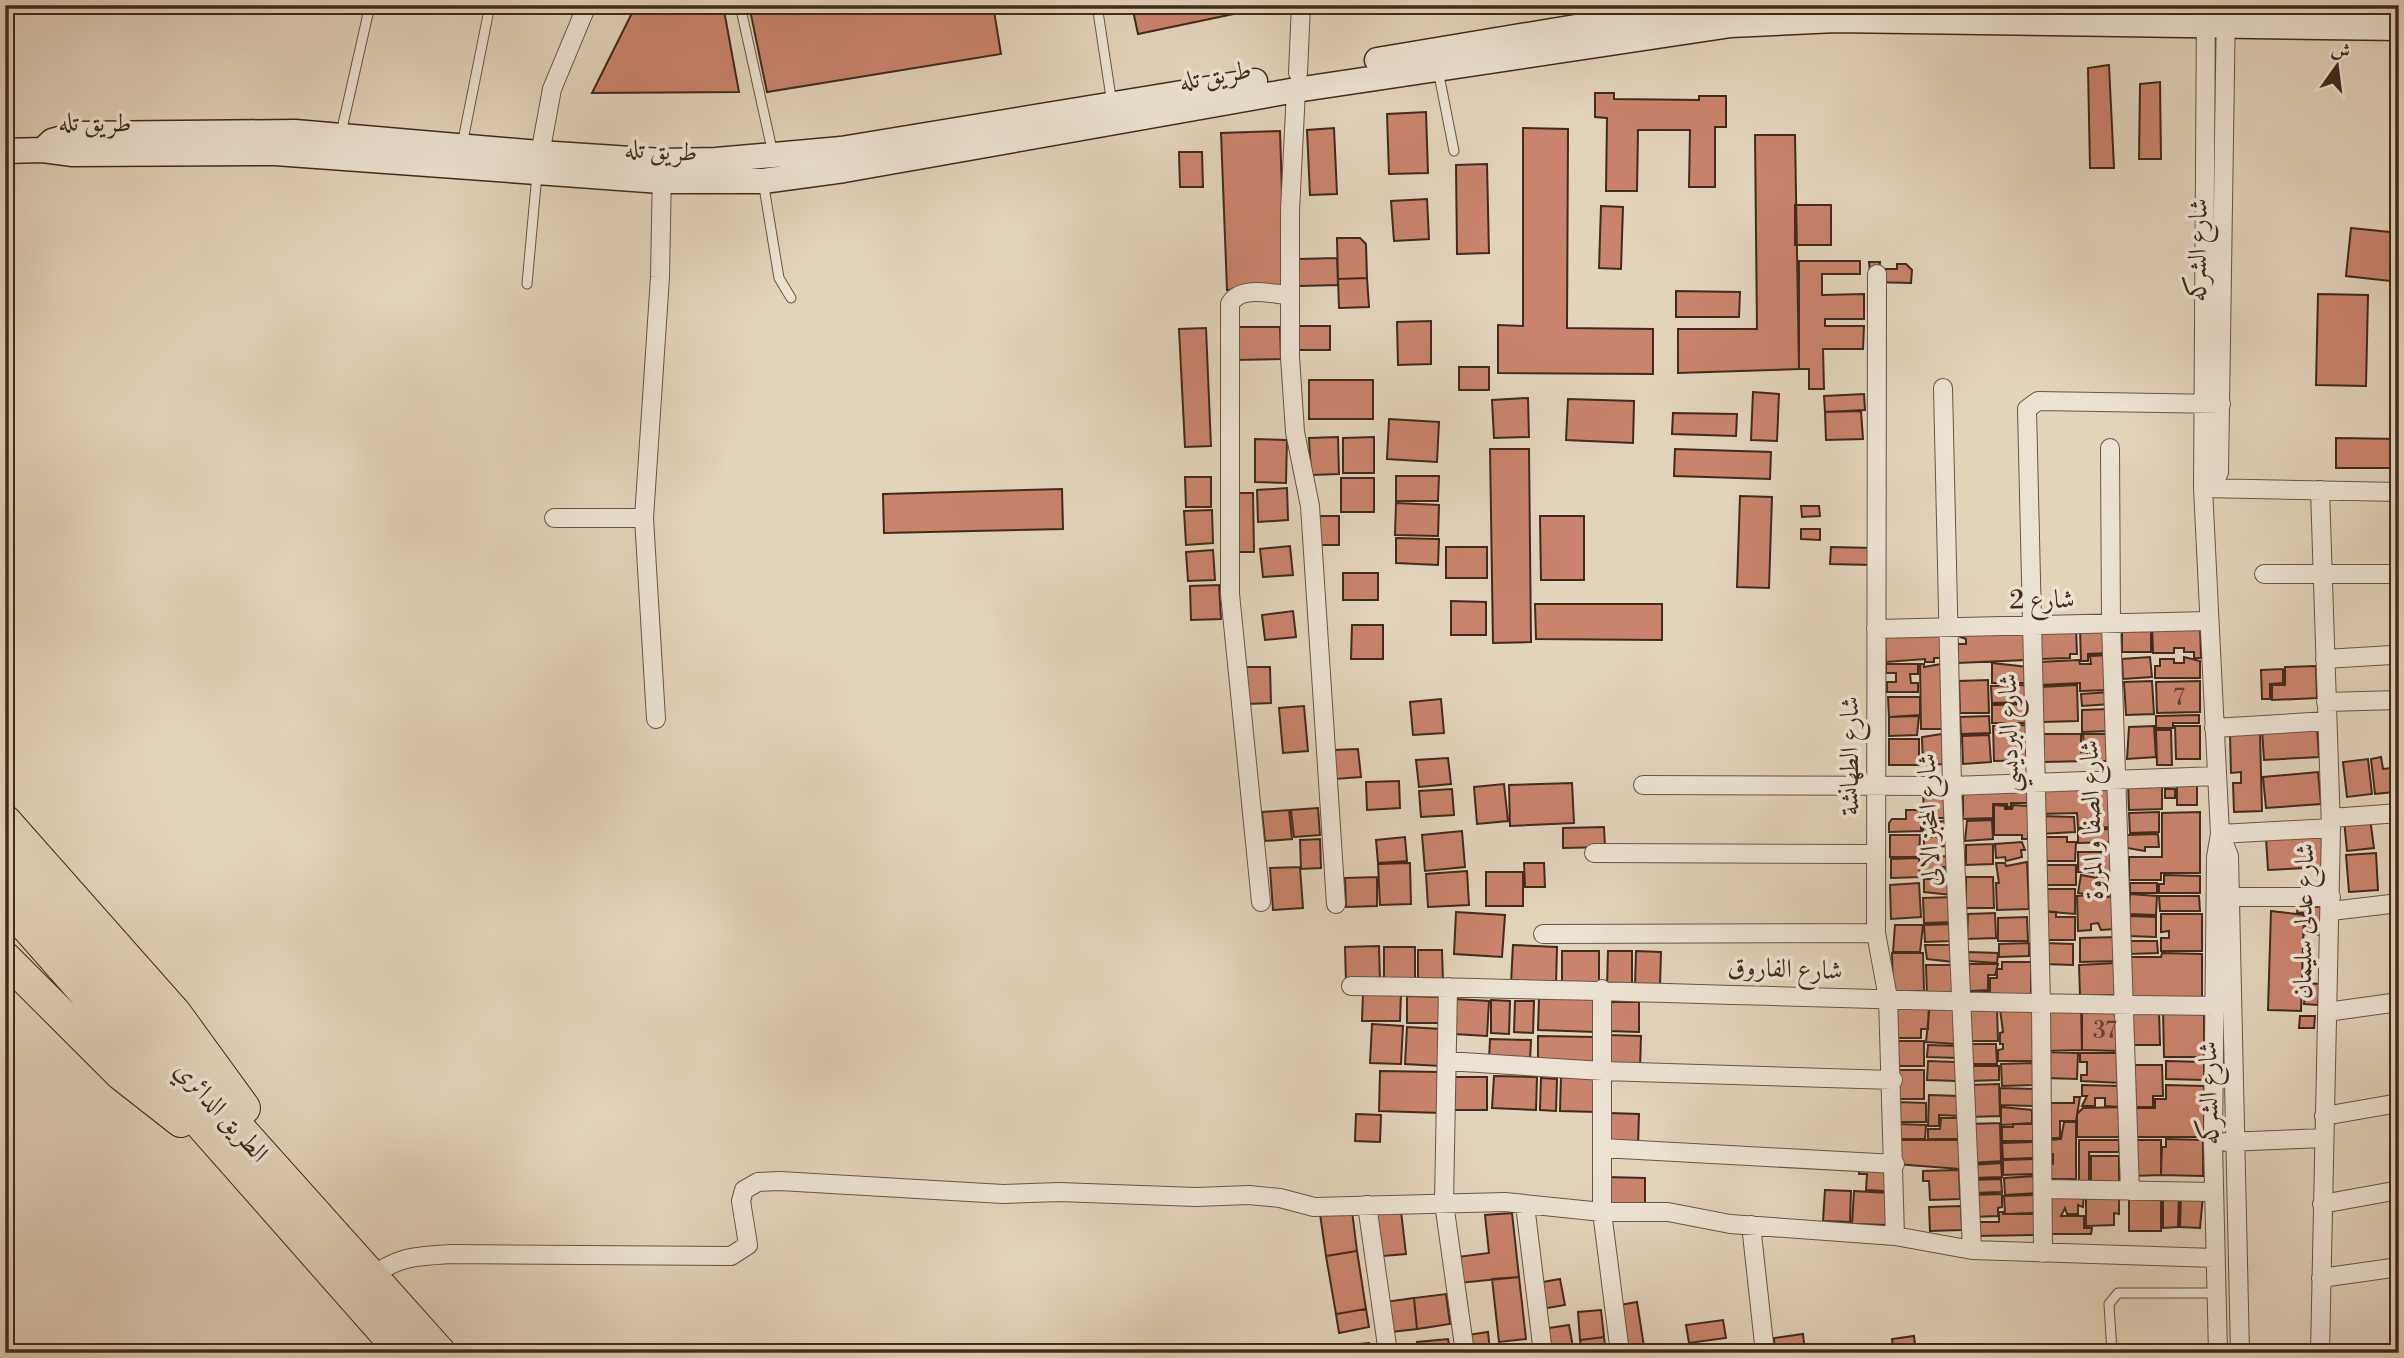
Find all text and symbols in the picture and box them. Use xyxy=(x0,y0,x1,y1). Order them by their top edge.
north arrow xyxy=(2302,32,2372,102)
text: ش xyxy=(2329,37,2353,64)
street label: طريق تله xyxy=(1176,54,1254,98)
street label: طريق تله xyxy=(58,106,132,140)
street label: طريق تله xyxy=(624,133,698,169)
street label: شارع الشركه xyxy=(2180,198,2220,302)
street label: شارع 2 xyxy=(2009,583,2075,622)
street label: شارع البرديسي xyxy=(1992,673,2033,793)
house number: 7 xyxy=(2173,684,2185,712)
street label: شارع الطهانشة xyxy=(1834,696,1871,816)
street label: شارع الصفا و المروة xyxy=(2073,739,2116,901)
street label: شارع المخبز الالى xyxy=(1911,753,1952,887)
street label: شارع عدلى سليمان xyxy=(2287,843,2326,999)
street label: شارع الفاروق xyxy=(1727,951,1843,992)
house number: 37 xyxy=(2093,1017,2117,1045)
street label: شارع الشركه xyxy=(2191,1041,2231,1145)
street label: الطريق الدائري xyxy=(164,1054,275,1172)

